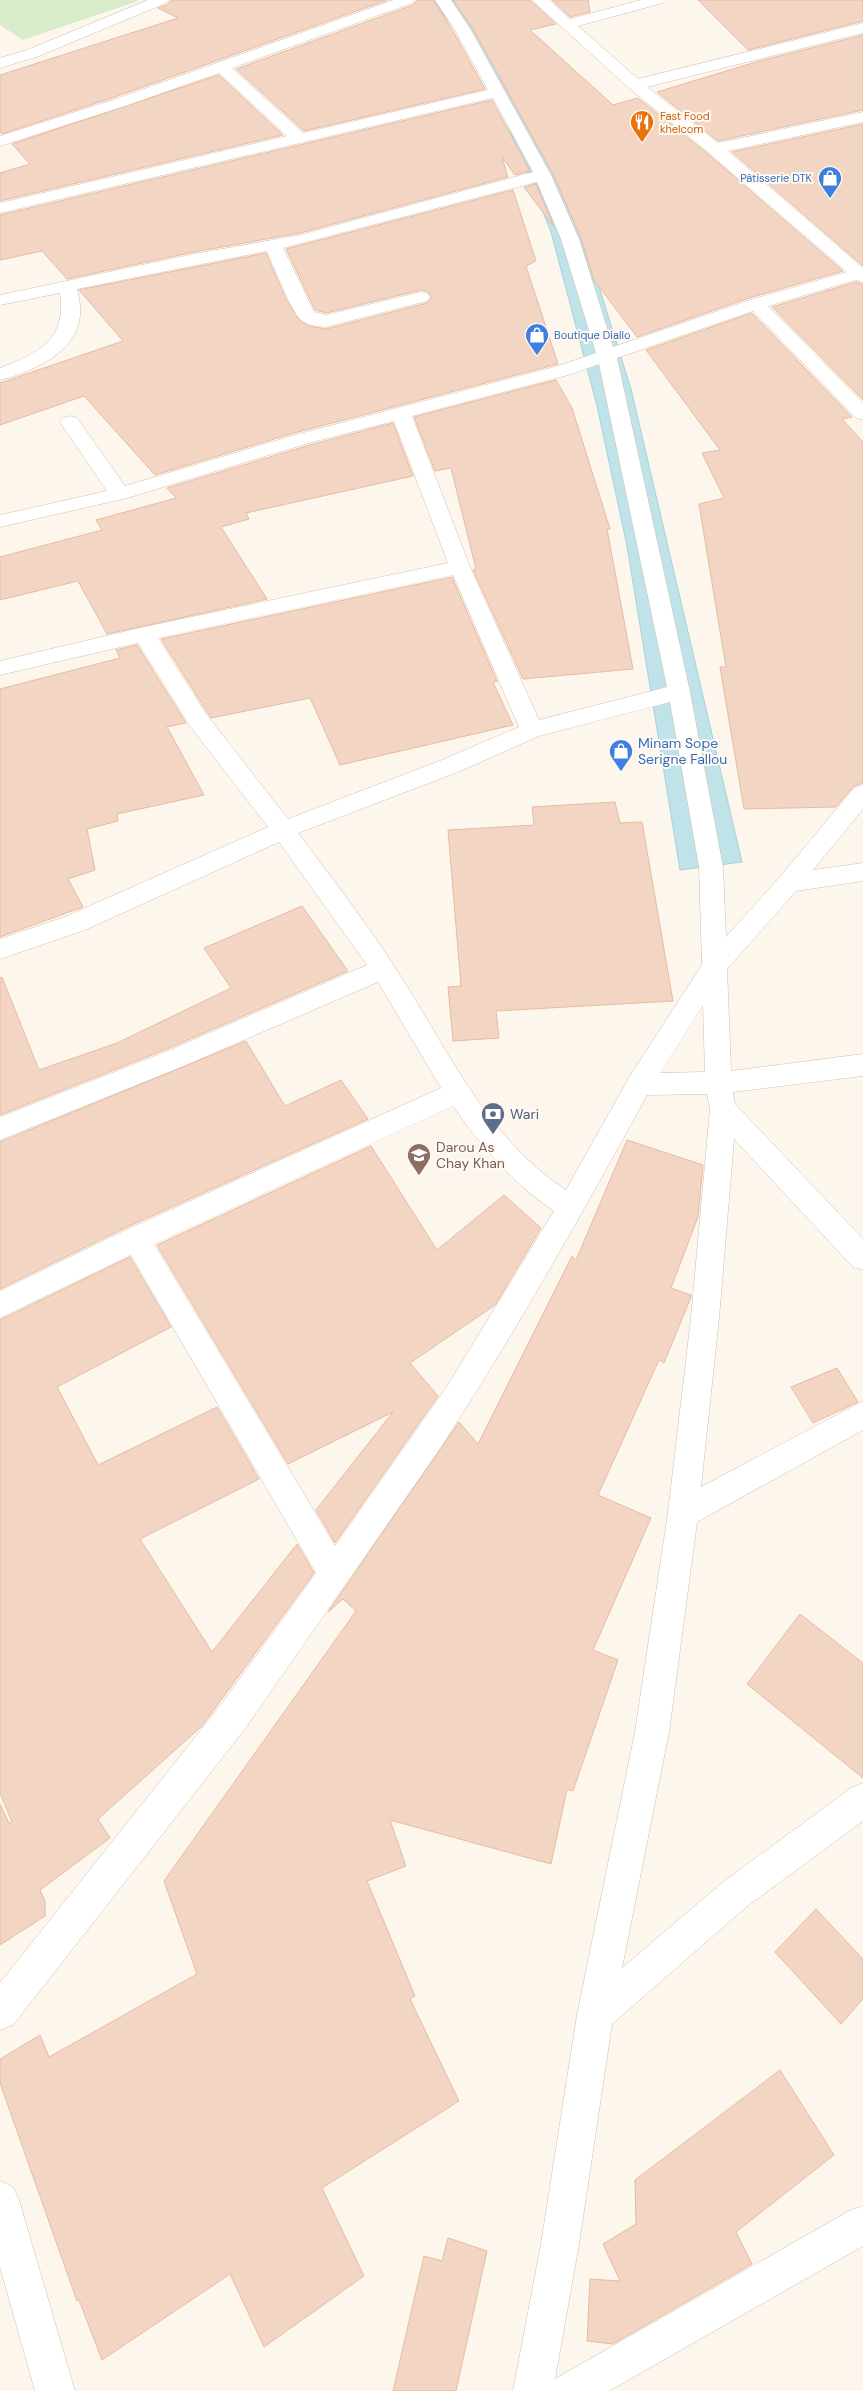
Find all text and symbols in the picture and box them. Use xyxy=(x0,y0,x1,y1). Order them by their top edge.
restaurant icon: Fast Food khelcom xyxy=(629,109,655,143)
place label: Fast Food khelcom xyxy=(660,109,710,136)
shop icon: Pâtisserie DTK xyxy=(817,165,843,199)
place label: Pâtisserie DTK xyxy=(740,171,813,185)
shop icon: Boutique Diallo xyxy=(524,322,550,356)
place label: Boutique Diallo xyxy=(554,328,630,342)
place label: Minam Sope Serigne Fallou xyxy=(638,734,727,768)
shop icon: Minam Sope Serigne Fallou xyxy=(608,738,634,772)
bank icon: Wari xyxy=(480,1101,506,1135)
place label: Wari xyxy=(510,1105,539,1123)
place label: Darou As Chay Khan xyxy=(436,1138,505,1172)
school or university icon: Darou As Chay Khan xyxy=(406,1142,432,1176)

